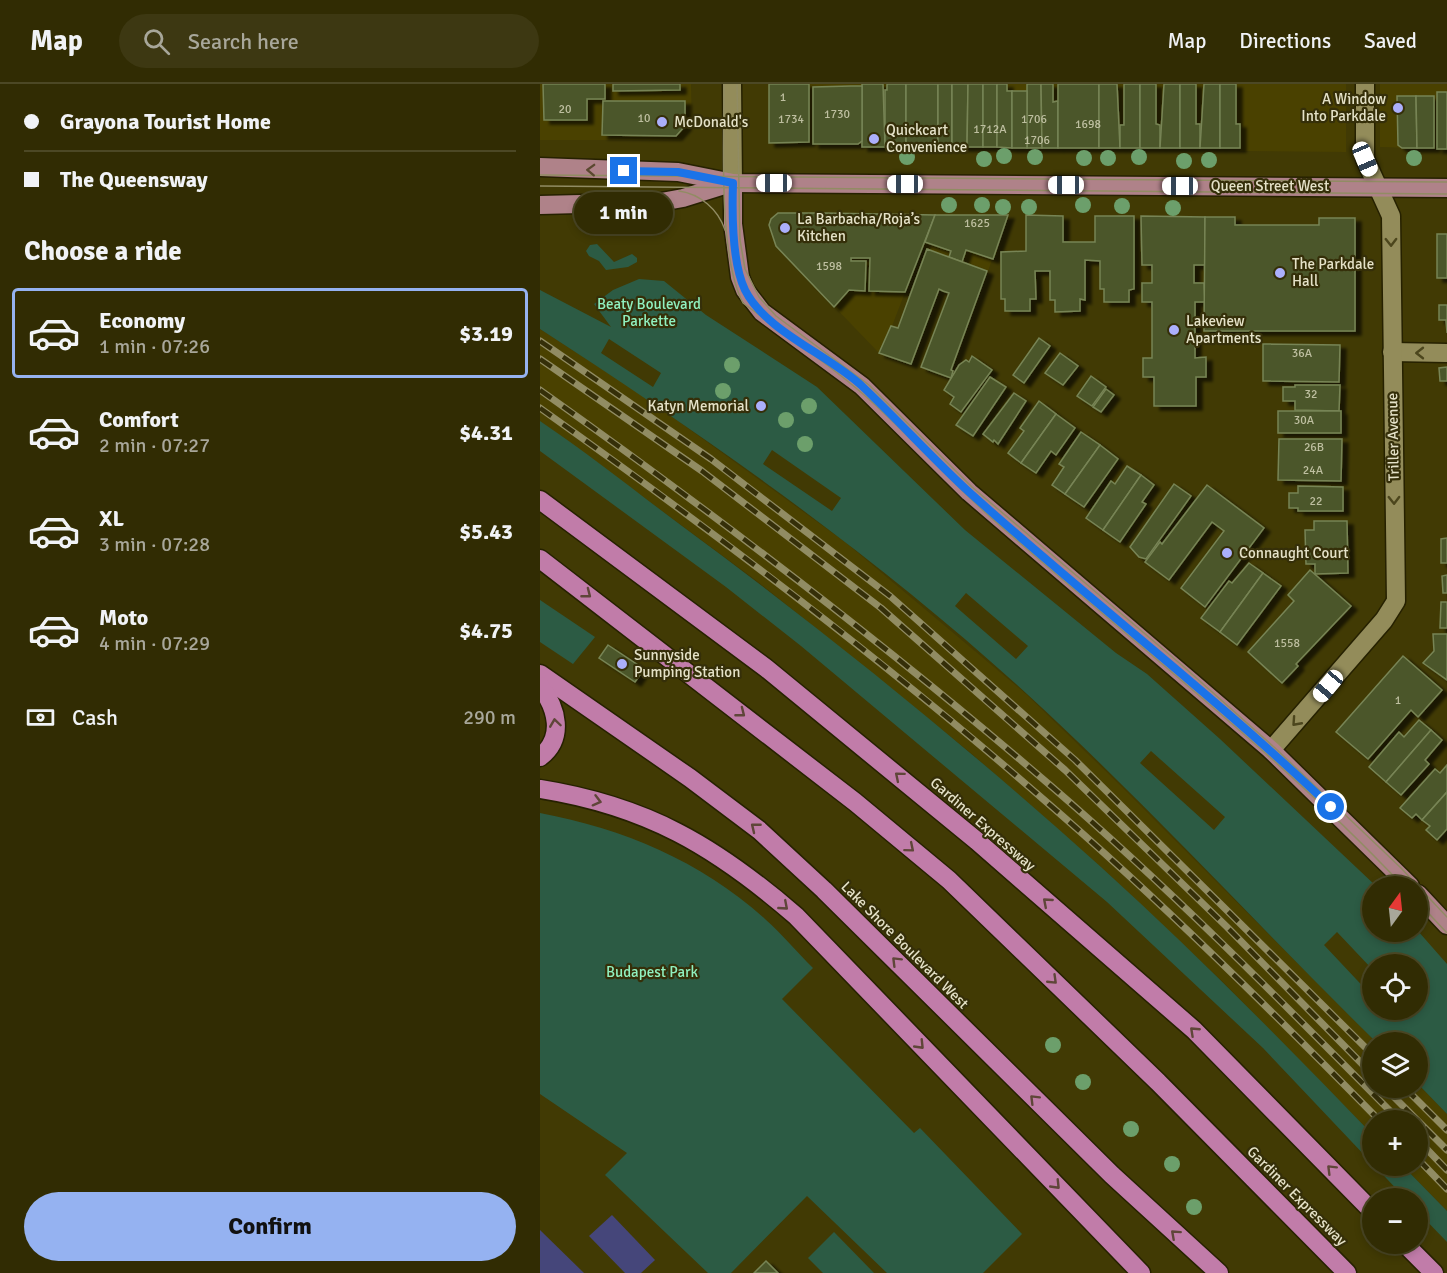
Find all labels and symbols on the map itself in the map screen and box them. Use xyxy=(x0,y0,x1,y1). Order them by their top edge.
house number: 1 xyxy=(780,90,786,105)
place label: A Window Into Parkdale xyxy=(1301,90,1386,125)
marker: A Window Into Parkdale xyxy=(1391,101,1405,115)
house number: 20 xyxy=(559,102,571,117)
house number: 1730 xyxy=(824,107,850,122)
house number: 10 xyxy=(638,111,650,126)
house number: 1734 xyxy=(778,112,804,127)
house number: 1706 xyxy=(1021,112,1047,127)
place label: McDonald's xyxy=(674,113,749,131)
marker: McDonald's xyxy=(655,115,669,129)
house number: 1698 xyxy=(1075,117,1101,132)
place label: Quickcart Convenience xyxy=(886,121,967,156)
house number: 1712A xyxy=(973,122,1007,137)
marker: Quickcart Convenience xyxy=(867,132,881,146)
house number: 1706 xyxy=(1024,133,1050,148)
car xyxy=(1350,139,1380,179)
route end xyxy=(610,157,637,184)
one-way arrow xyxy=(587,163,596,176)
car xyxy=(756,174,792,192)
car xyxy=(887,175,923,193)
car xyxy=(1048,176,1084,194)
car xyxy=(1162,177,1198,195)
street label: Queen Street West xyxy=(1211,177,1329,195)
callout: 1 min xyxy=(574,192,674,234)
place label: La Barbacha/Roja’s Kitchen xyxy=(797,210,920,245)
house number: 1625 xyxy=(964,216,990,231)
marker: La Barbacha/Roja’s Kitchen xyxy=(778,221,792,235)
one-way arrow xyxy=(1385,238,1397,247)
place label: The Parkdale Hall xyxy=(1292,255,1374,290)
house number: 1598 xyxy=(816,259,842,274)
marker: The Parkdale Hall xyxy=(1273,266,1287,280)
park label: Beaty Boulevard Parkette xyxy=(597,295,701,330)
place label: Lakeview Apartments xyxy=(1186,312,1262,347)
marker: Lakeview Apartments xyxy=(1167,323,1181,337)
house number: 36A xyxy=(1292,346,1313,361)
one-way arrow xyxy=(1415,347,1424,359)
house number: 32 xyxy=(1305,387,1317,402)
street label: Triller Avenue xyxy=(1383,393,1403,481)
place label: Katyn Memorial xyxy=(648,397,749,415)
marker: Katyn Memorial xyxy=(754,399,768,413)
house number: 30A xyxy=(1294,413,1315,428)
house number: 26B xyxy=(1304,440,1324,455)
house number: 24A xyxy=(1303,463,1324,478)
house number: 22 xyxy=(1310,494,1322,509)
one-way arrow xyxy=(1388,496,1400,505)
place label: Connaught Court xyxy=(1239,544,1349,562)
marker: Connaught Court xyxy=(1220,546,1234,560)
one-way arrow xyxy=(580,586,591,597)
house number: 1558 xyxy=(1274,636,1300,651)
place label: Sunnyside Pumping Station xyxy=(634,646,740,681)
marker: Sunnyside Pumping Station xyxy=(615,657,629,671)
car xyxy=(1310,666,1346,706)
house number: 1 xyxy=(1395,693,1401,708)
one-way arrow xyxy=(735,705,746,716)
one-way arrow xyxy=(1292,715,1303,726)
one-way arrow xyxy=(549,718,562,728)
one-way arrow xyxy=(895,772,906,783)
street label: Gardiner Expressway xyxy=(927,773,1039,875)
route start xyxy=(1317,793,1344,820)
one-way arrow xyxy=(592,794,602,807)
one-way arrow xyxy=(750,824,761,835)
one-way arrow xyxy=(903,840,914,851)
north arrow xyxy=(1362,876,1428,942)
street label: Lake Shore Boulevard West xyxy=(838,878,972,1012)
one-way arrow xyxy=(777,899,787,910)
one-way arrow xyxy=(1043,899,1054,910)
one-way arrow xyxy=(892,958,903,968)
park label: Budapest Park xyxy=(606,963,699,981)
one-way arrow xyxy=(1045,973,1056,984)
one-way arrow xyxy=(1191,1027,1202,1038)
one-way arrow xyxy=(913,1038,924,1048)
one-way arrow xyxy=(1031,1095,1042,1106)
street label: Gardiner Expressway xyxy=(1243,1142,1351,1250)
one-way arrow xyxy=(1328,1166,1339,1177)
one-way arrow xyxy=(1049,1178,1060,1188)
one-way arrow xyxy=(1172,1230,1183,1241)

